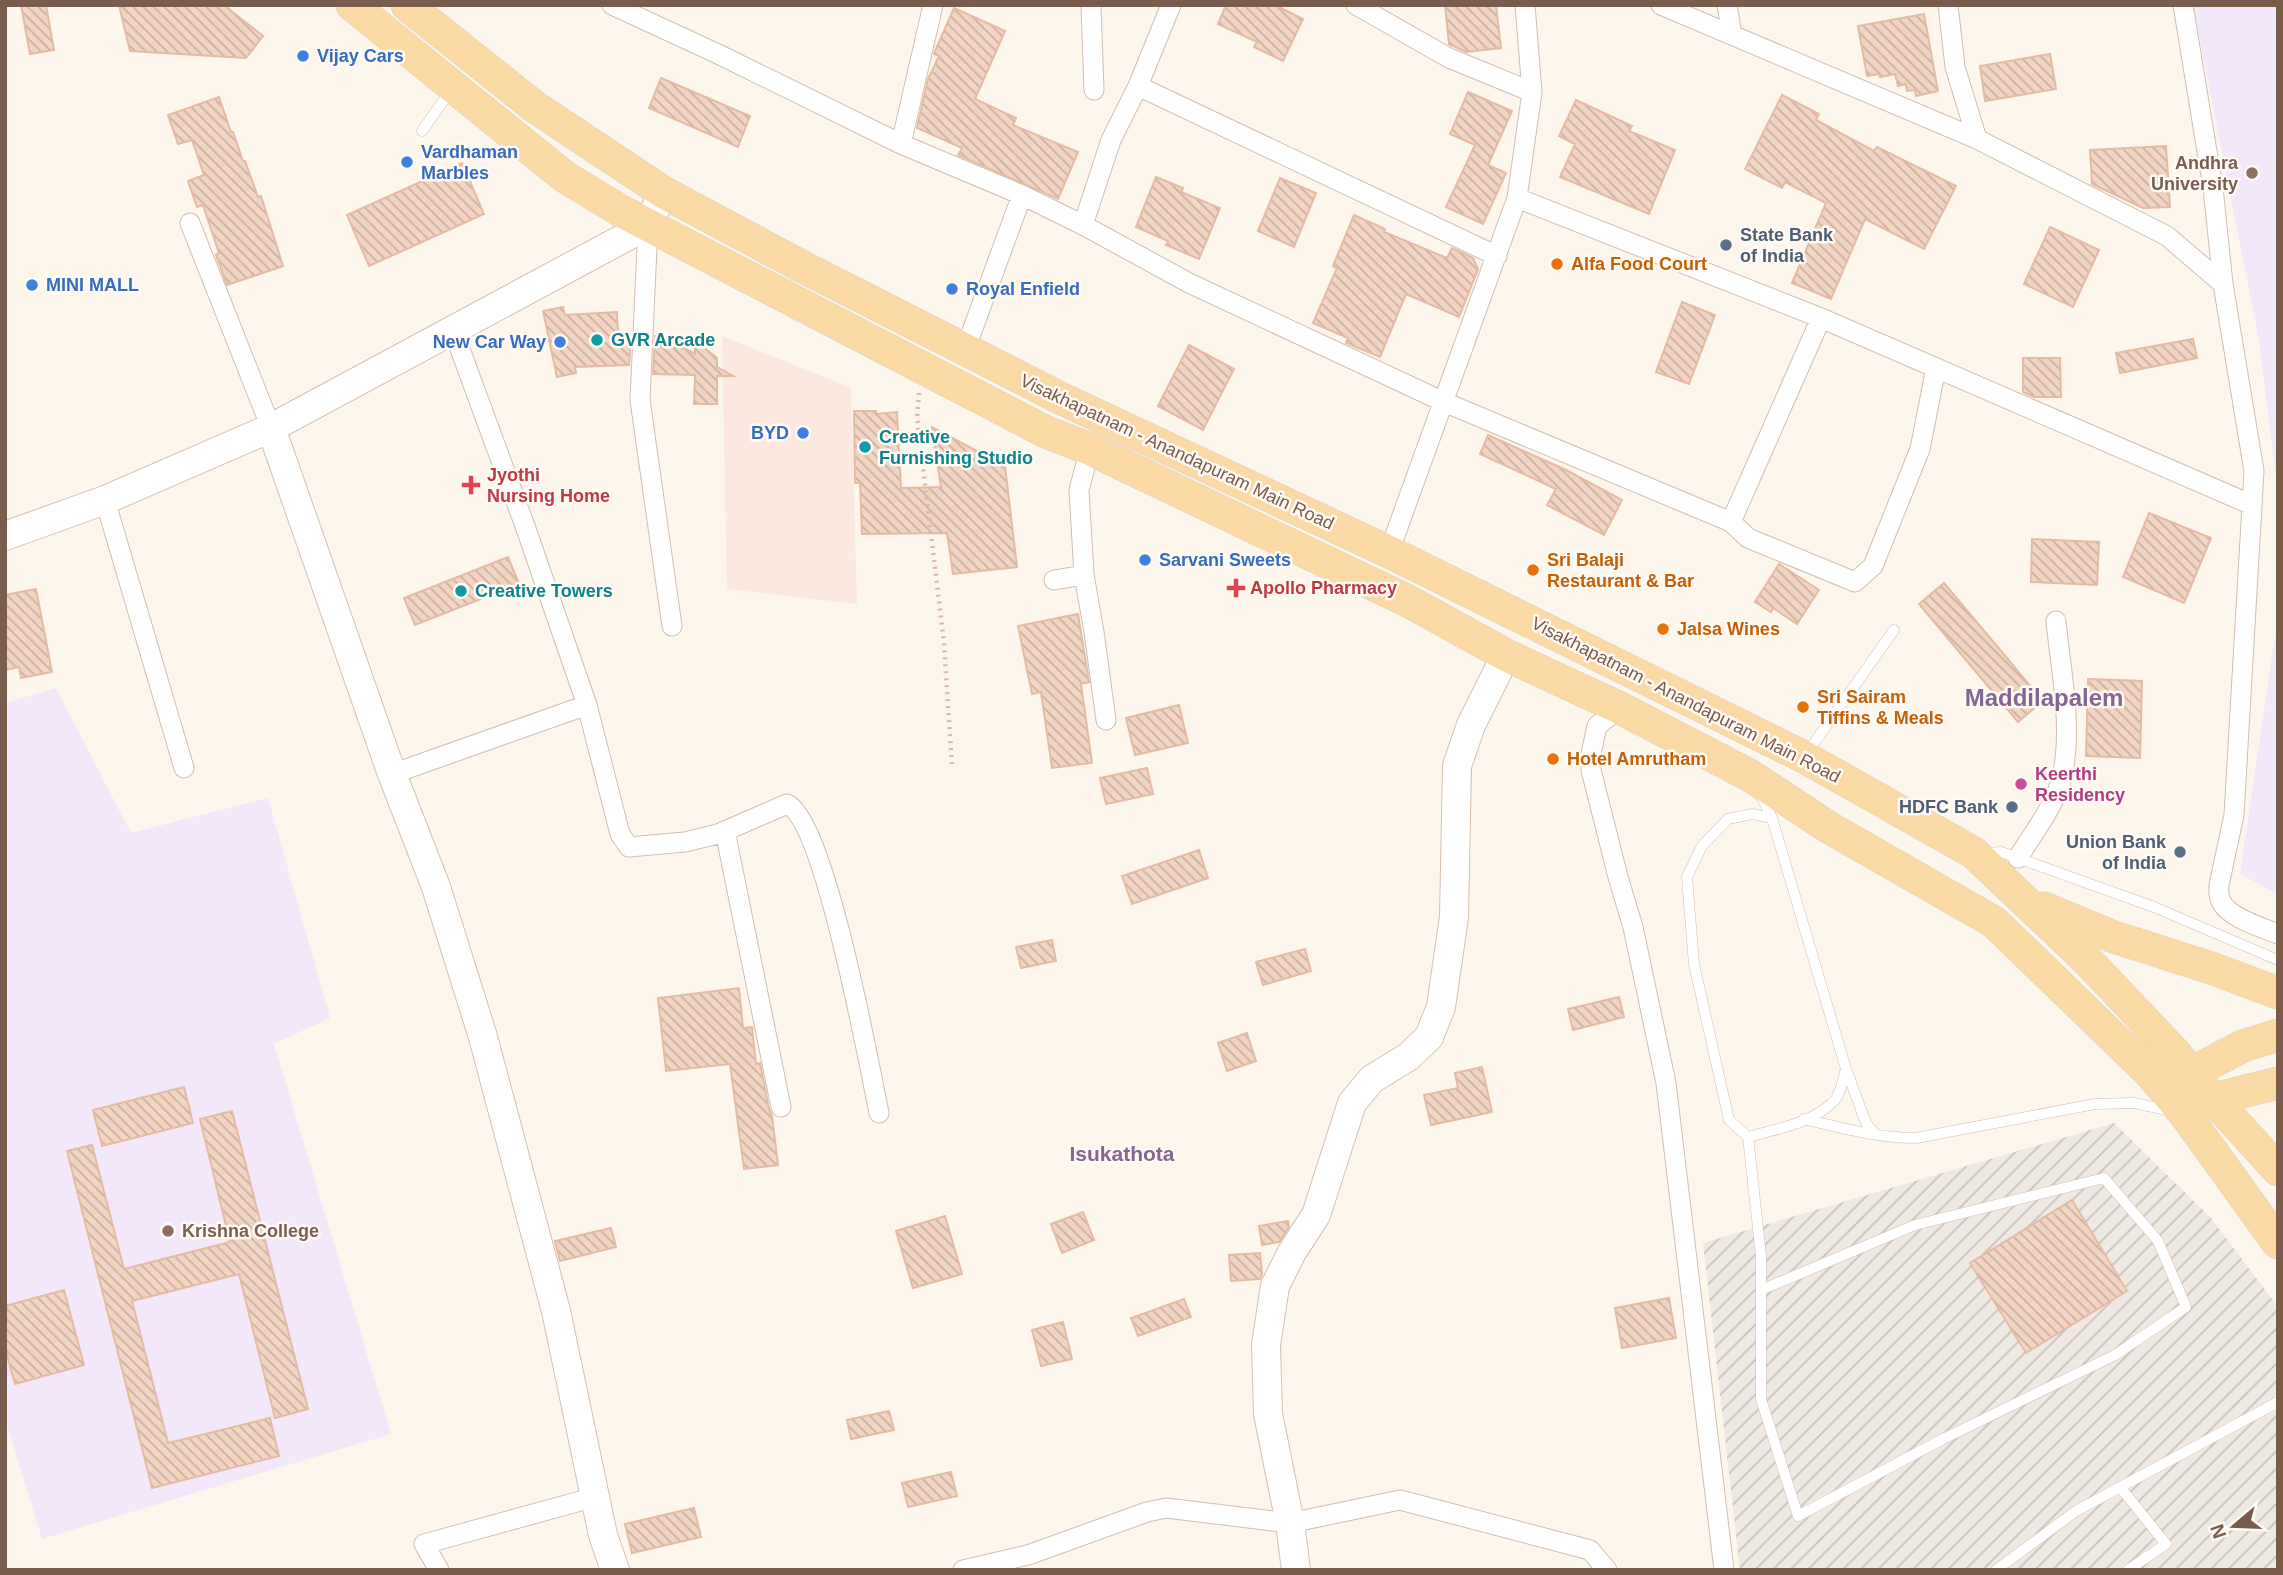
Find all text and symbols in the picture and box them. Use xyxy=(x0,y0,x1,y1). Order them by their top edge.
place label: Vijay Cars xyxy=(317,46,404,66)
marker: Vijay Cars xyxy=(295,48,311,64)
place label: Vardhaman Marbles xyxy=(421,142,518,183)
place label: Andhra University xyxy=(2151,153,2239,194)
marker: Vardhaman Marbles xyxy=(399,154,415,170)
marker: Andhra University xyxy=(2244,165,2260,181)
place label: State Bank of India xyxy=(1740,225,1834,266)
marker: State Bank of India xyxy=(1718,237,1734,253)
place label: Alfa Food Court xyxy=(1571,254,1707,274)
marker: Alfa Food Court xyxy=(1549,256,1565,272)
place label: MINI MALL xyxy=(46,275,139,295)
marker: MINI MALL xyxy=(24,277,40,293)
place label: Royal Enfield xyxy=(966,279,1080,299)
marker: Royal Enfield xyxy=(944,281,960,297)
place label: GVR Arcade xyxy=(611,330,715,350)
place label: New Car Way xyxy=(433,332,546,352)
marker: GVR Arcade xyxy=(589,332,605,348)
marker: New Car Way xyxy=(552,334,568,350)
street label: Visakhapatnam - Anandapuram Main Road xyxy=(1017,370,1337,534)
place label: BYD xyxy=(751,423,789,443)
marker: BYD xyxy=(795,425,811,441)
place label: Creative Furnishing Studio xyxy=(879,427,1033,468)
marker: Creative Furnishing Studio xyxy=(857,439,873,455)
place label: Jyothi Nursing Home xyxy=(487,465,610,506)
marker: Jyothi Nursing Home xyxy=(461,475,481,495)
place label: Sarvani Sweets xyxy=(1159,550,1291,570)
place label: Sri Balaji Restaurant & Bar xyxy=(1547,550,1694,591)
marker: Sarvani Sweets xyxy=(1137,552,1153,568)
marker: Sri Balaji Restaurant & Bar xyxy=(1525,562,1541,578)
place label: Apollo Pharmacy xyxy=(1250,578,1397,598)
marker: Apollo Pharmacy xyxy=(1228,580,1244,596)
place label: Creative Towers xyxy=(475,581,613,601)
marker: Creative Towers xyxy=(453,583,469,599)
street label: Visakhapatnam - Anandapuram Main Road xyxy=(1528,613,1844,787)
place label: Jalsa Wines xyxy=(1677,619,1780,639)
marker: Jalsa Wines xyxy=(1655,621,1671,637)
district label: Maddilapalem xyxy=(1965,684,2123,711)
place label: Sri Sairam Tiffins & Meals xyxy=(1817,687,1944,728)
marker: Sri Sairam Tiffins & Meals xyxy=(1795,699,1811,715)
place label: Hotel Amrutham xyxy=(1567,749,1706,769)
marker: Hotel Amrutham xyxy=(1545,751,1561,767)
place label: Keerthi Residency xyxy=(2035,764,2125,805)
marker: Keerthi Residency xyxy=(2013,776,2029,792)
place label: HDFC Bank xyxy=(1899,797,1999,817)
marker: HDFC Bank xyxy=(2004,799,2020,815)
place label: Union Bank of India xyxy=(2066,832,2167,873)
marker: Union Bank of India xyxy=(2172,844,2188,860)
district label: Isukathota xyxy=(1069,1142,1175,1165)
place label: Krishna College xyxy=(182,1221,319,1241)
marker: Krishna College xyxy=(160,1223,176,1239)
north arrow xyxy=(2199,1491,2269,1561)
text: N xyxy=(2206,1521,2231,1541)

